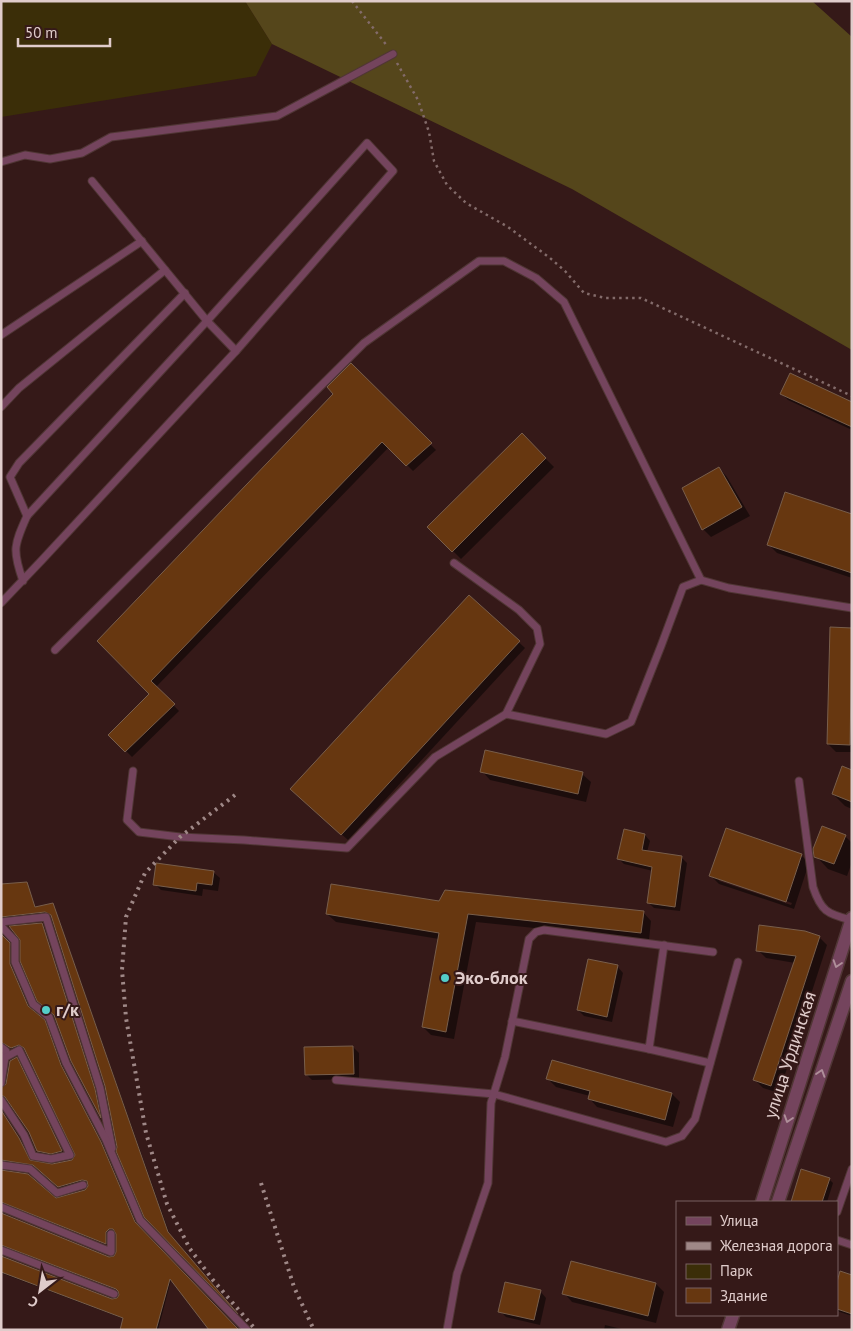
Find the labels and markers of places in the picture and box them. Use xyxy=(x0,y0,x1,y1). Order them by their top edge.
place label: Эко-блок xyxy=(455,966,528,989)
marker: Эко-блок xyxy=(439,972,451,984)
place label: г/к xyxy=(56,998,79,1021)
marker: г/к xyxy=(40,1004,52,1016)

